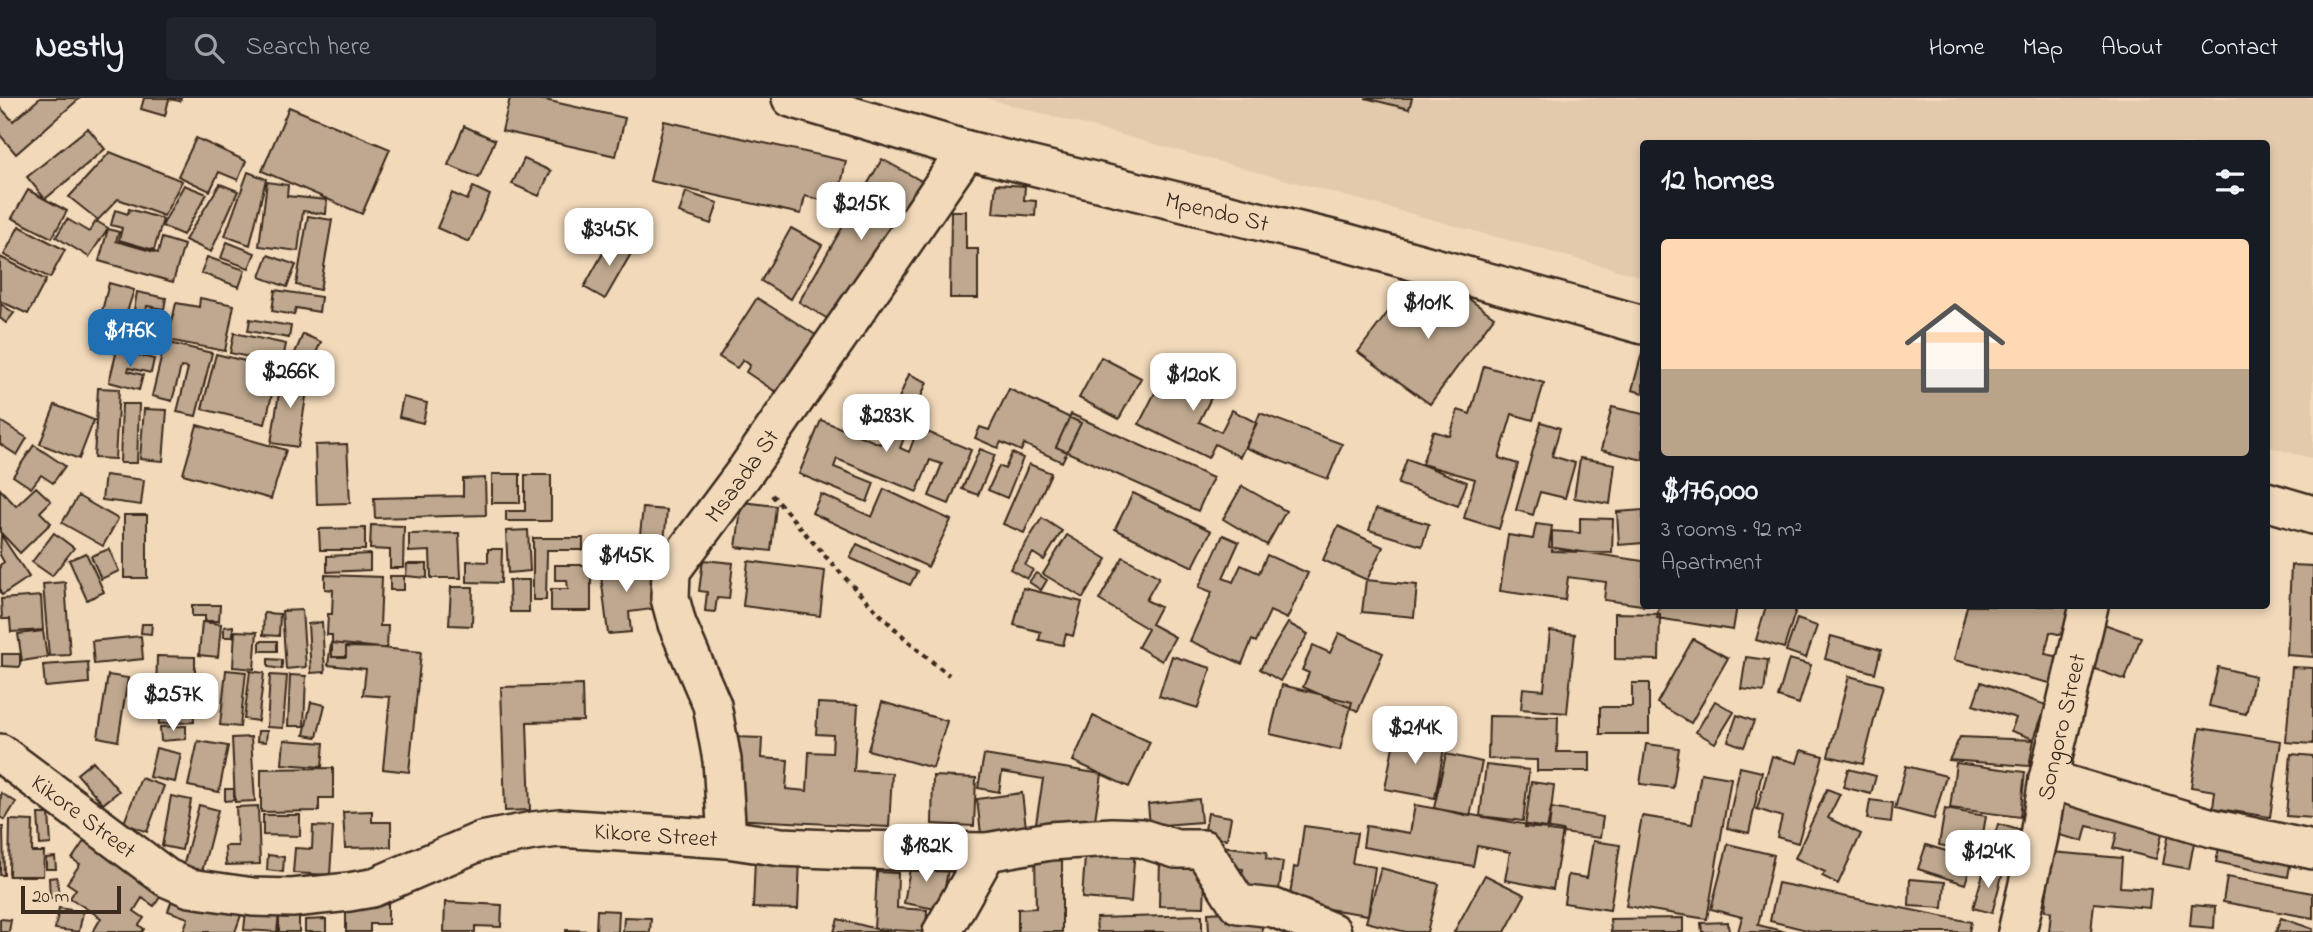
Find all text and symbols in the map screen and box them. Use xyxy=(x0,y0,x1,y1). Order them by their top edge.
search box xyxy=(166,17,656,80)
text: Nestly xyxy=(35,24,124,72)
icon: search xyxy=(190,29,228,67)
text: Search here xyxy=(246,29,370,67)
text: Home xyxy=(1929,31,1985,66)
text: Map xyxy=(2023,31,2063,66)
text: About xyxy=(2101,31,2163,66)
text: Contact xyxy=(2201,31,2278,66)
text: 12 homes xyxy=(1661,160,1775,204)
icon: filters xyxy=(2211,163,2249,201)
pin: $215K xyxy=(812,183,910,242)
street label: Mpendo St xyxy=(1161,184,1272,243)
text: $215K xyxy=(833,188,889,221)
pin: $345K xyxy=(560,208,658,268)
text: $345K xyxy=(580,214,638,247)
pin: $101K xyxy=(1379,282,1477,341)
icon: home xyxy=(1892,285,2018,411)
text: $101K xyxy=(1403,287,1453,320)
pin: $176K xyxy=(81,310,179,369)
text: $176K xyxy=(104,315,156,348)
pin: $266K xyxy=(241,350,339,410)
pin: $120K xyxy=(1144,354,1242,413)
text: $266K xyxy=(262,356,318,389)
text: $120K xyxy=(1166,359,1220,392)
pin: $283K xyxy=(837,394,935,454)
text: $283K xyxy=(859,400,913,433)
street label: Msaada St xyxy=(697,423,790,531)
text: $176,000 xyxy=(1661,470,1758,514)
text: 3 rooms · 92 m² xyxy=(1661,514,1802,547)
pin: $145K xyxy=(577,534,675,594)
text: $145K xyxy=(598,540,654,573)
text: Apartment xyxy=(1661,547,1762,580)
street label: Songoro Street xyxy=(2030,650,2097,803)
pin: $257K xyxy=(124,674,222,733)
text: $257K xyxy=(143,679,203,712)
pin: $214K xyxy=(1366,706,1464,766)
text: $214K xyxy=(1388,712,1442,745)
street label: Kikore Street xyxy=(23,767,143,869)
street label: Kikore Street xyxy=(593,815,719,858)
pin: $182K xyxy=(877,824,975,884)
text: $182K xyxy=(900,830,952,863)
pin: $124K xyxy=(1939,830,2037,890)
text: $124K xyxy=(1961,836,2015,869)
scale bar xyxy=(21,883,121,915)
text: 20 m xyxy=(32,884,69,911)

